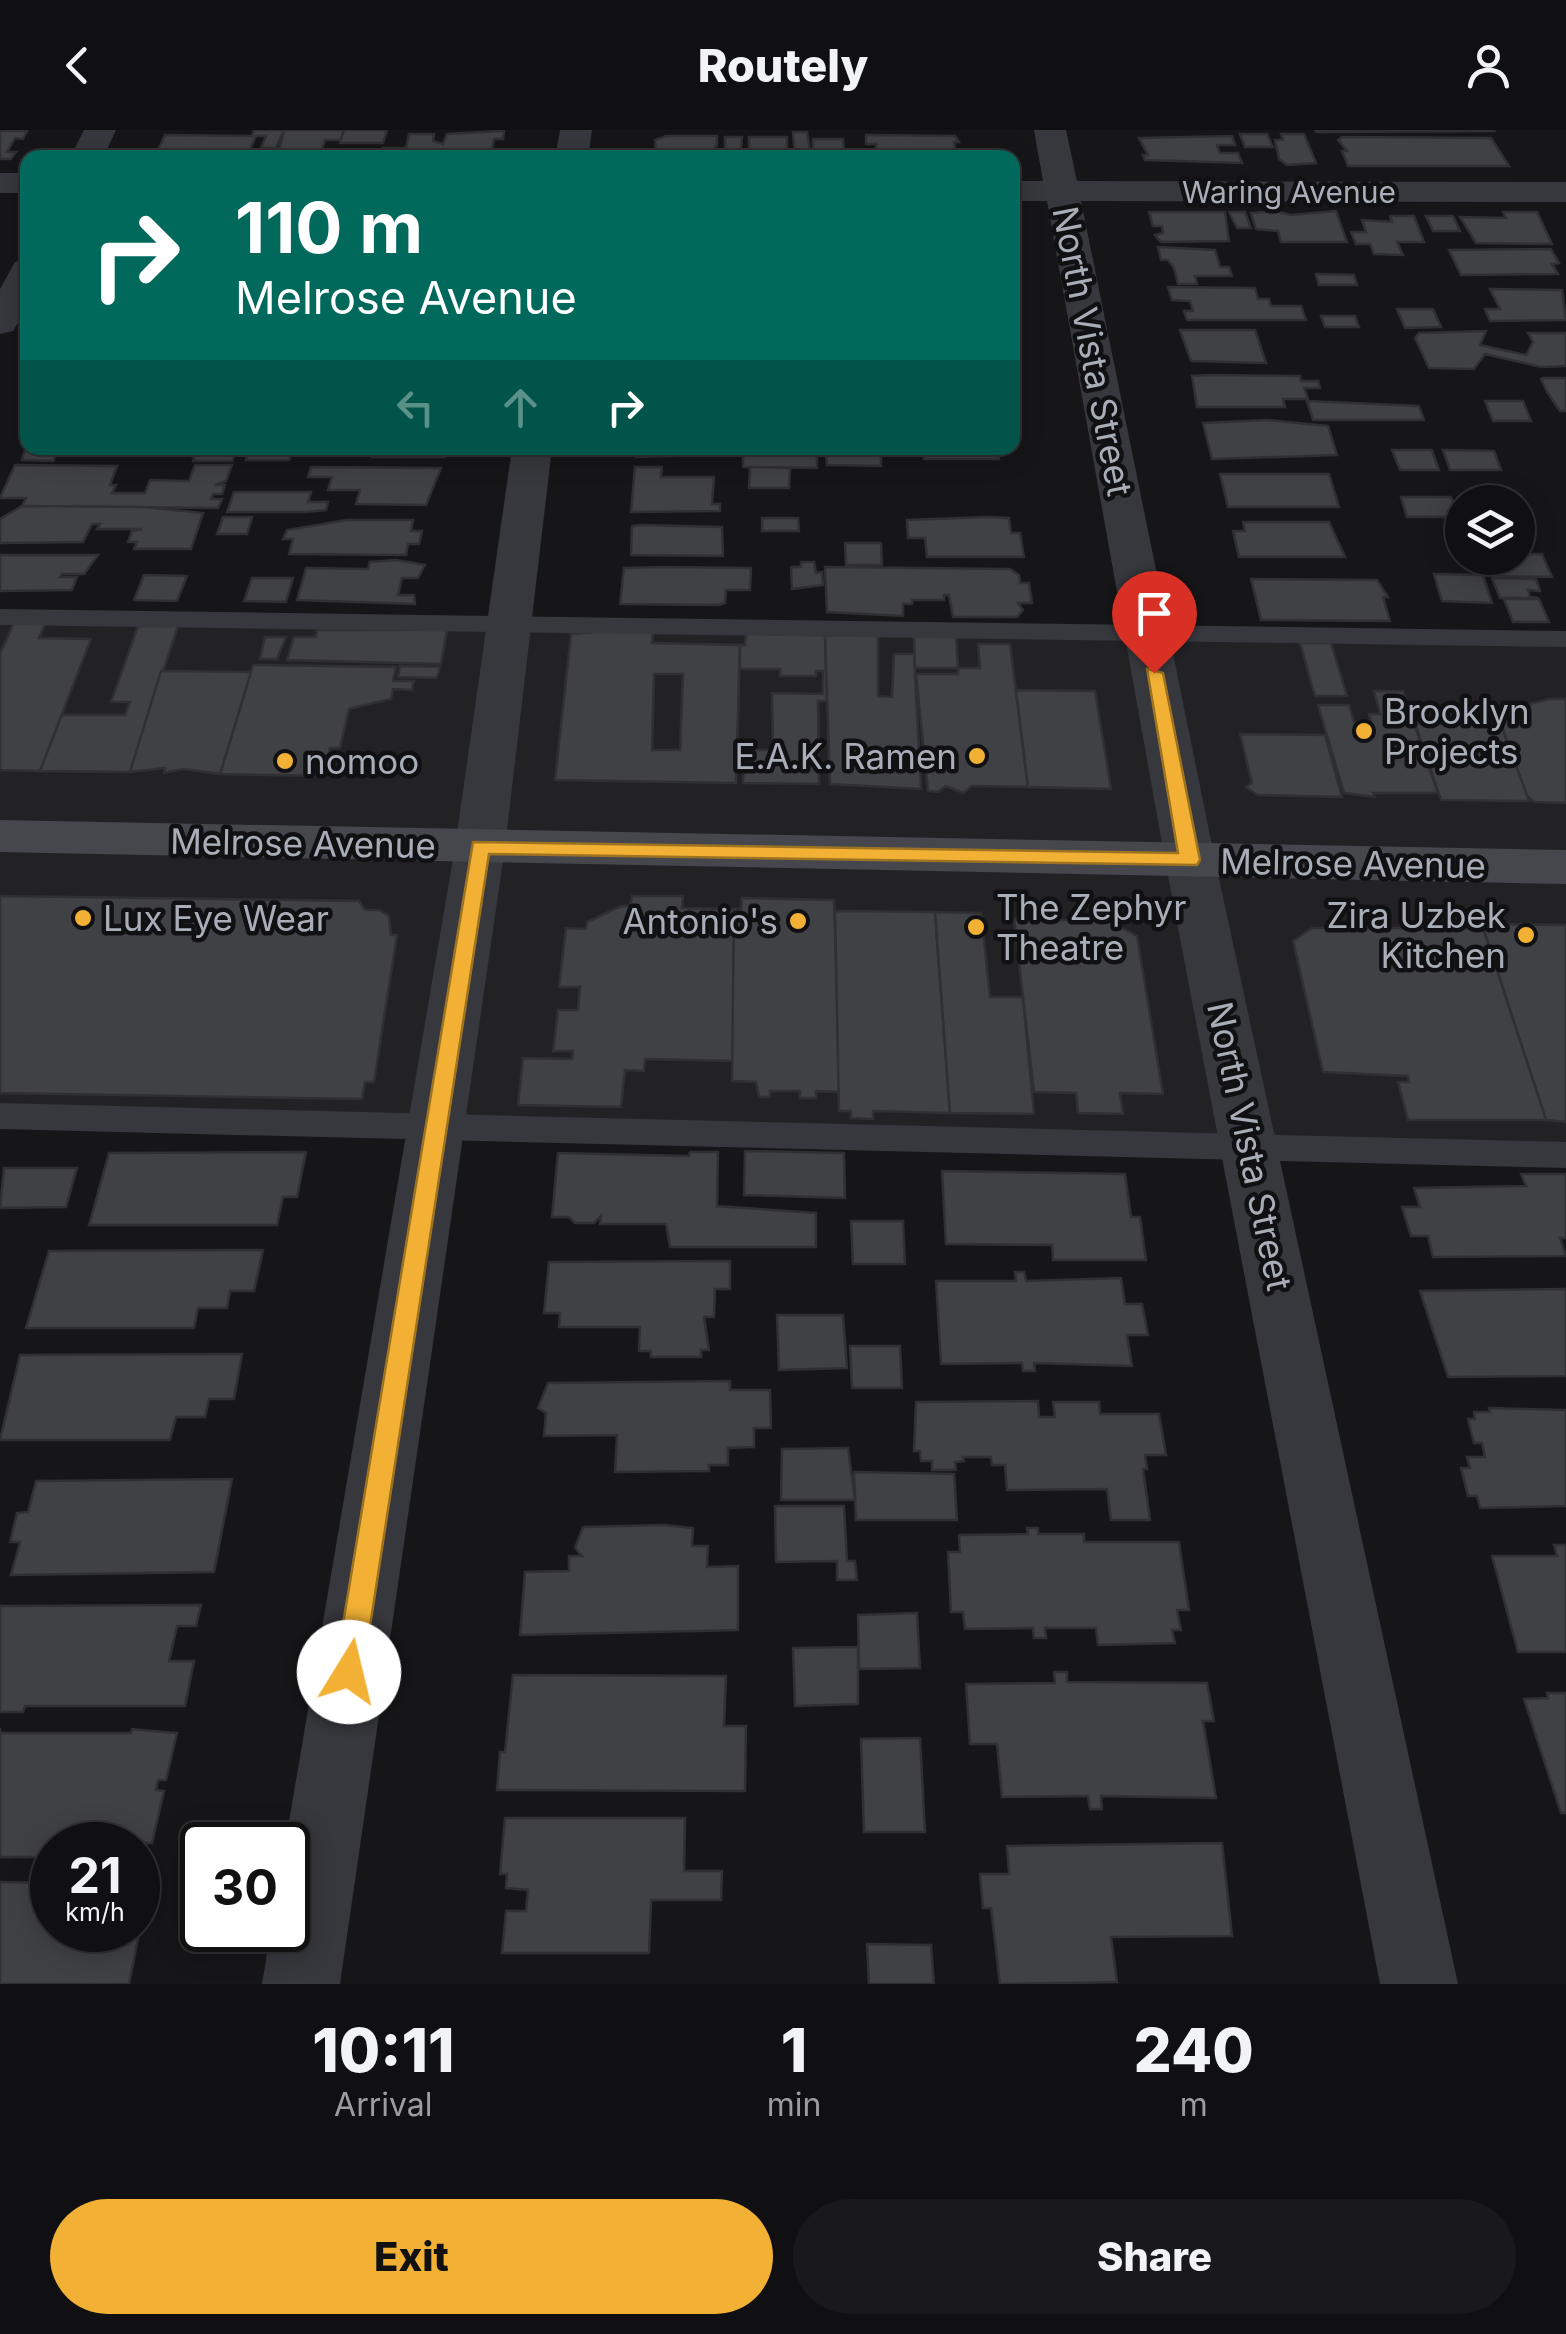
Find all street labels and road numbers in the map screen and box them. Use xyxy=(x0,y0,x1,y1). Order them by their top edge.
street label: Waring Avenue xyxy=(1182,174,1396,210)
street label: North Vista Street xyxy=(1044,203,1142,499)
street label: Melrose Avenue xyxy=(170,820,436,866)
street label: Melrose Avenue xyxy=(1220,840,1486,886)
street label: North Vista Street xyxy=(1199,998,1301,1294)

